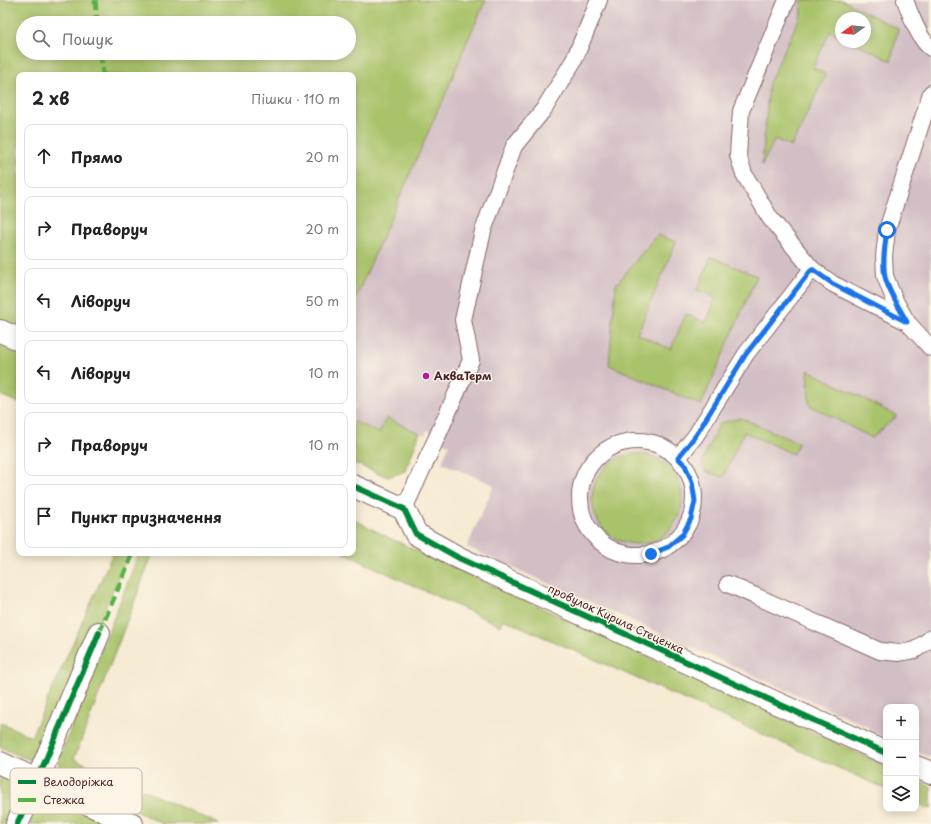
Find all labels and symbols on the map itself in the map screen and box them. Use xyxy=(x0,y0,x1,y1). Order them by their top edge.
north arrow xyxy=(835,12,871,48)
route start xyxy=(878,221,896,239)
place label: АкваТерм xyxy=(434,367,492,384)
marker: АкваТерм xyxy=(421,371,431,381)
route end xyxy=(642,545,660,563)
street label: провулок Кирила Стеценка xyxy=(545,579,687,658)
legend xyxy=(10,768,142,814)
text: Велодоріжка xyxy=(43,773,113,790)
text: Стежка xyxy=(43,791,85,808)

